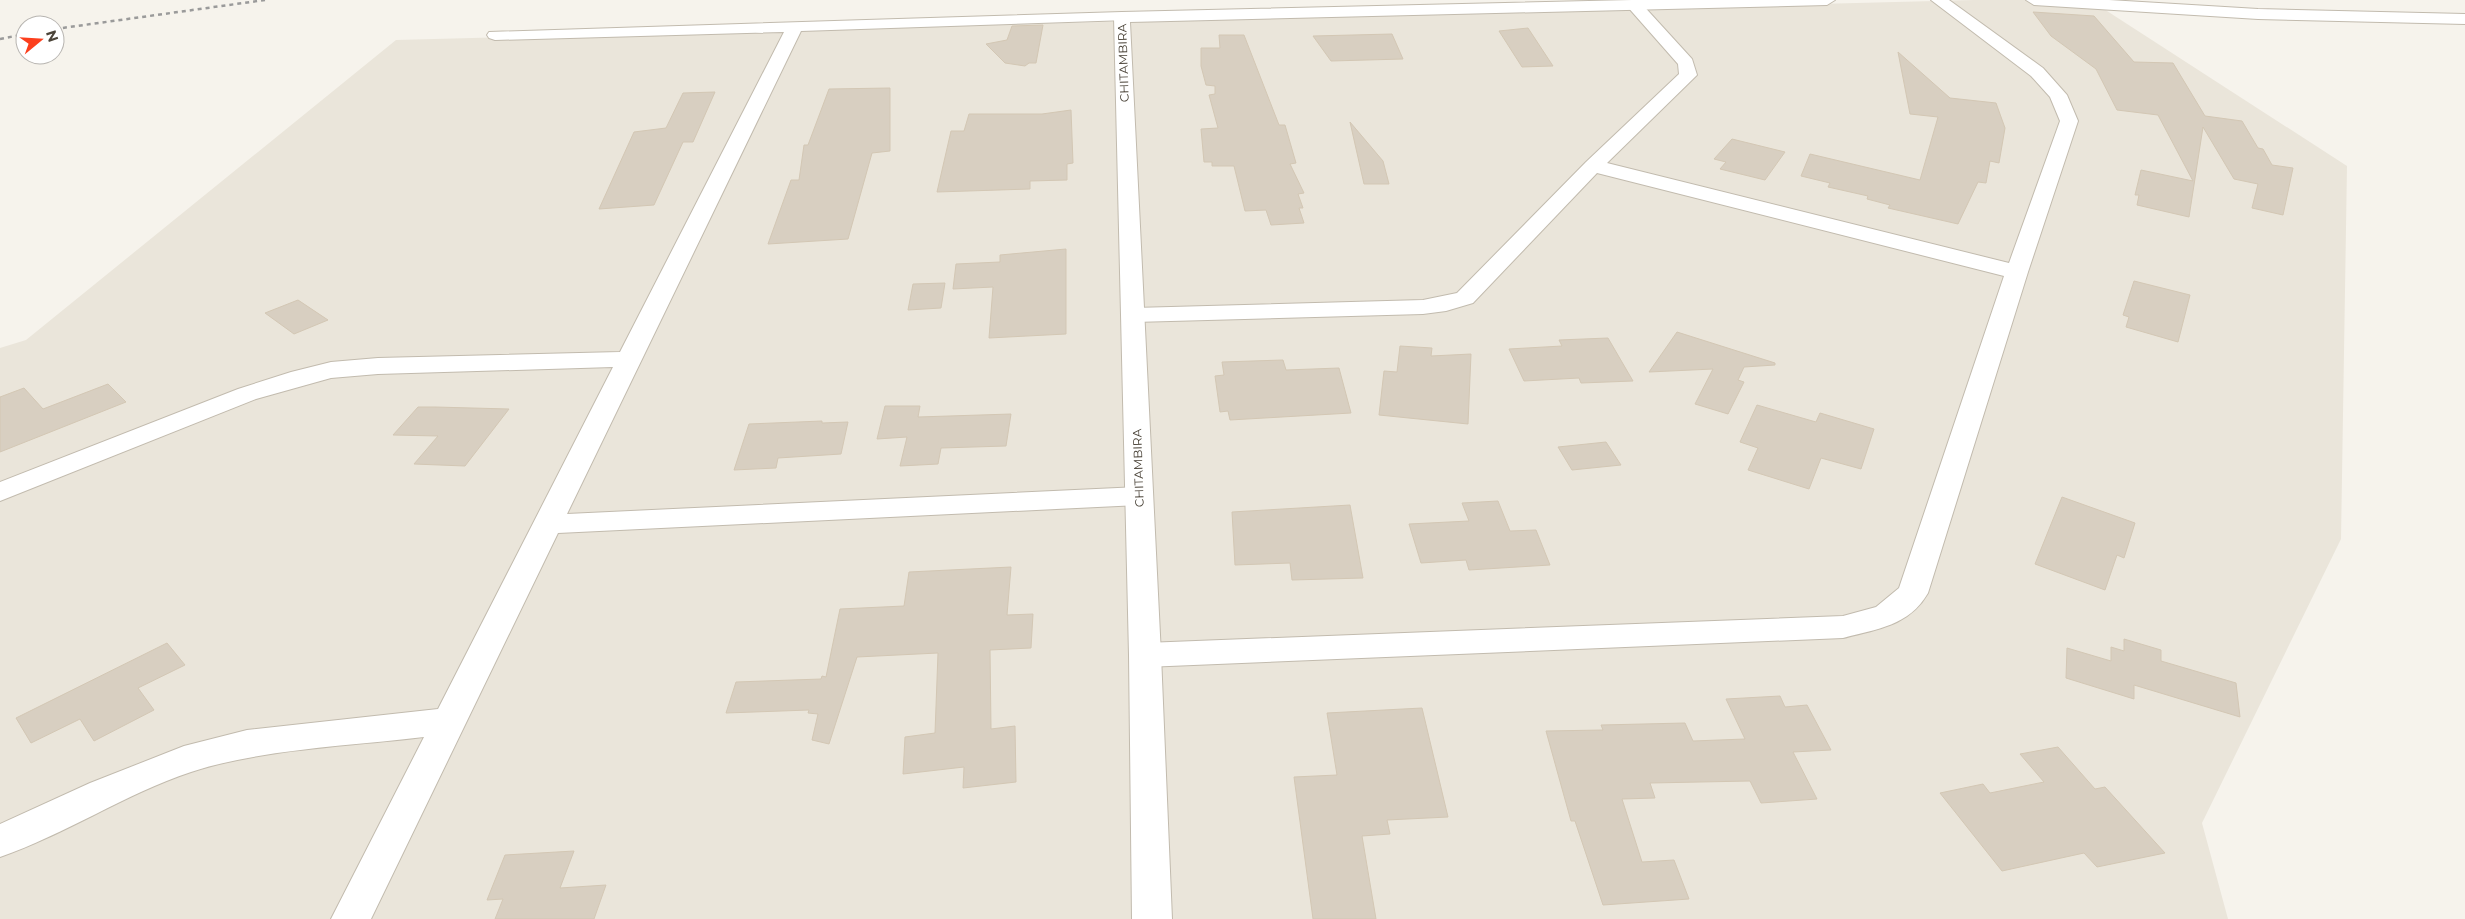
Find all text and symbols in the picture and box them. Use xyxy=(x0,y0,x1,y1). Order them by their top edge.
north arrow xyxy=(15,15,65,65)
street label: CHITAMBIRA xyxy=(1114,23,1132,102)
text: N xyxy=(42,28,63,44)
street label: CHITAMBIRA xyxy=(1129,428,1147,507)

